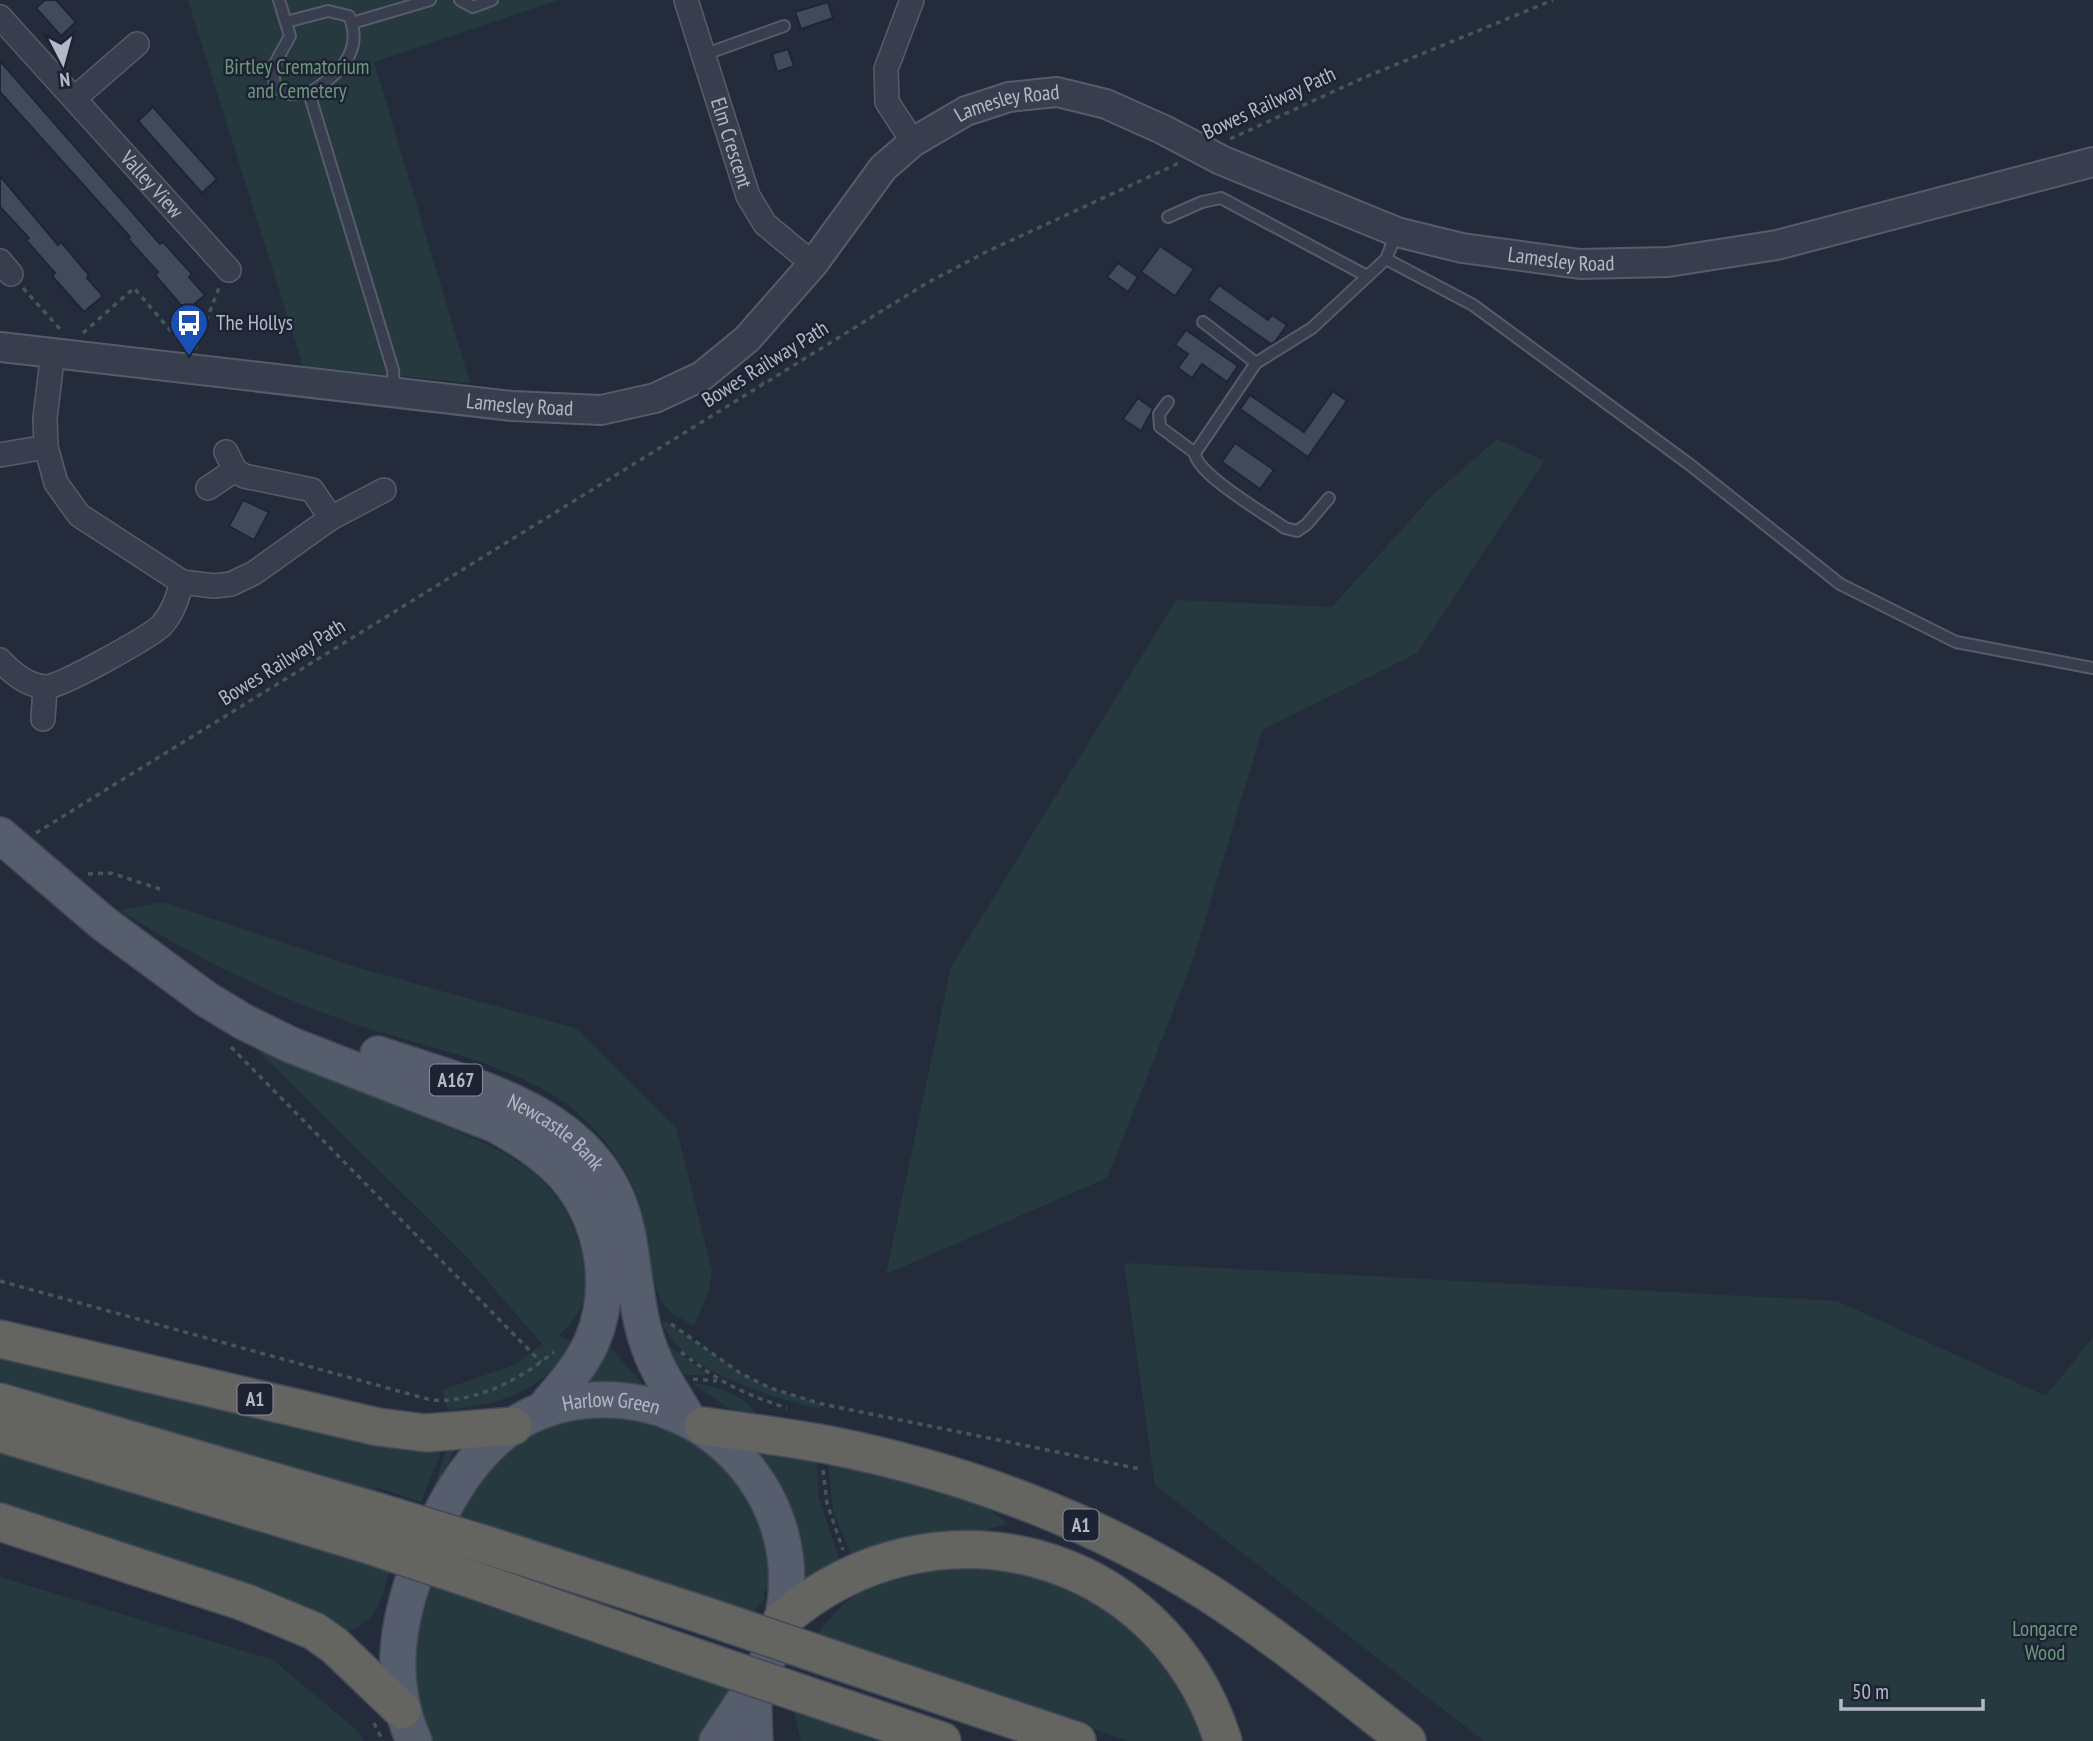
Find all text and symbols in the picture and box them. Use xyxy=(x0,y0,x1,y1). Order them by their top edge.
north arrow xyxy=(28,28,98,98)
park label: Birtley Crematorium and Cemetery xyxy=(224,53,370,104)
street label: Bowes Railway Path xyxy=(1198,60,1340,145)
text: N xyxy=(58,67,71,92)
street label: Lamesley Road xyxy=(949,78,1061,128)
street label: Elm Crescent xyxy=(705,94,759,192)
street label: Valley View xyxy=(114,144,190,224)
street label: Lamesley Road xyxy=(1506,240,1615,277)
bus stop icon: The Hollys xyxy=(168,302,210,357)
place label: The Hollys xyxy=(216,309,293,336)
street label: Bowes Railway Path xyxy=(697,314,833,413)
street label: Lamesley Road xyxy=(465,387,574,422)
street label: Bowes Railway Path xyxy=(214,612,350,711)
road number: A167 xyxy=(430,1064,482,1096)
street label: Newcastle Bank xyxy=(503,1087,611,1176)
road number: A1 xyxy=(238,1384,272,1414)
street label: Harlow Green xyxy=(560,1386,663,1421)
road number: A1 xyxy=(1064,1510,1098,1540)
park label: Longacre Wood xyxy=(2012,1615,2078,1666)
scale bar xyxy=(1841,1668,1983,1712)
text: 50 m xyxy=(1852,1678,1889,1705)

